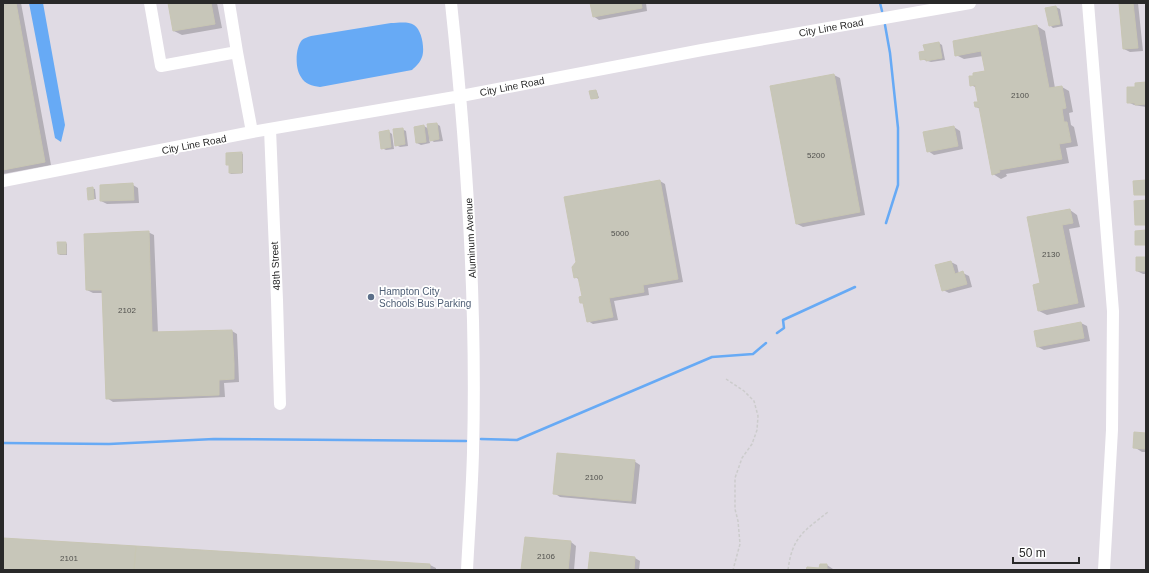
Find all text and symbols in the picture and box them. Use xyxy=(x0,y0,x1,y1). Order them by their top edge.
street label: City Line Road xyxy=(798,16,864,39)
street label: City Line Road xyxy=(479,75,545,98)
house number: 2100 xyxy=(1011,91,1029,100)
street label: City Line Road xyxy=(161,133,227,156)
house number: 5200 xyxy=(807,151,825,160)
street label: Aluminum Avenue xyxy=(463,197,478,278)
house number: 5000 xyxy=(611,229,629,238)
street label: 48th Street xyxy=(269,241,282,291)
house number: 2130 xyxy=(1042,250,1060,259)
place label: Hampton City Schools Bus Parking xyxy=(379,286,471,309)
marker: Hampton City Schools Bus Parking xyxy=(366,292,376,302)
house number: 2102 xyxy=(118,306,136,315)
house number: 2100 xyxy=(585,473,603,482)
scale bar xyxy=(1013,539,1079,565)
text: 50 m xyxy=(1019,546,1046,560)
house number: 2106 xyxy=(537,552,555,561)
house number: 2101 xyxy=(60,554,78,563)

